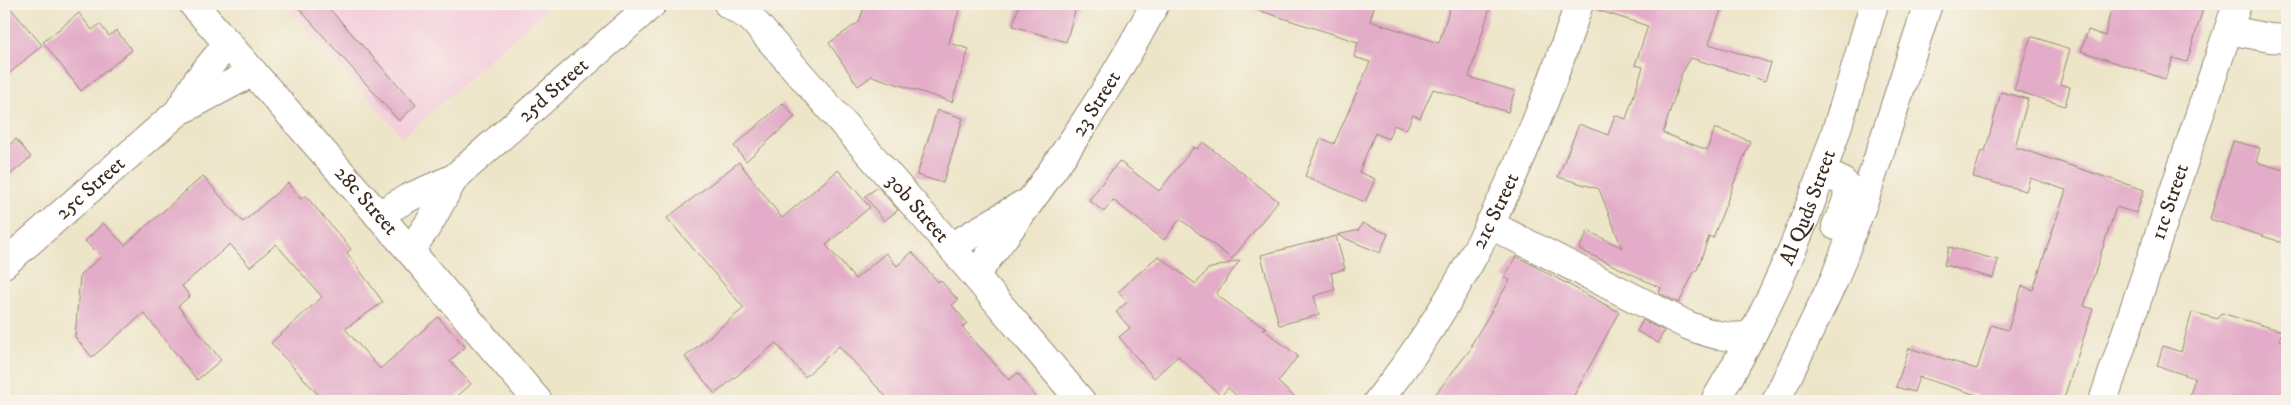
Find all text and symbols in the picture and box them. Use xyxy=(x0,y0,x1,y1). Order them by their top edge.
street label: 25d Street xyxy=(513,52,594,128)
street label: 23 Street xyxy=(1066,66,1127,142)
street label: Al Quds Street xyxy=(1774,146,1842,269)
street label: 25c Street xyxy=(50,151,131,226)
street label: 11c Street xyxy=(2145,160,2195,243)
street label: 28c Street xyxy=(328,161,404,241)
street label: 30b Street xyxy=(880,169,955,249)
street label: 21c Street xyxy=(1466,169,1525,254)

